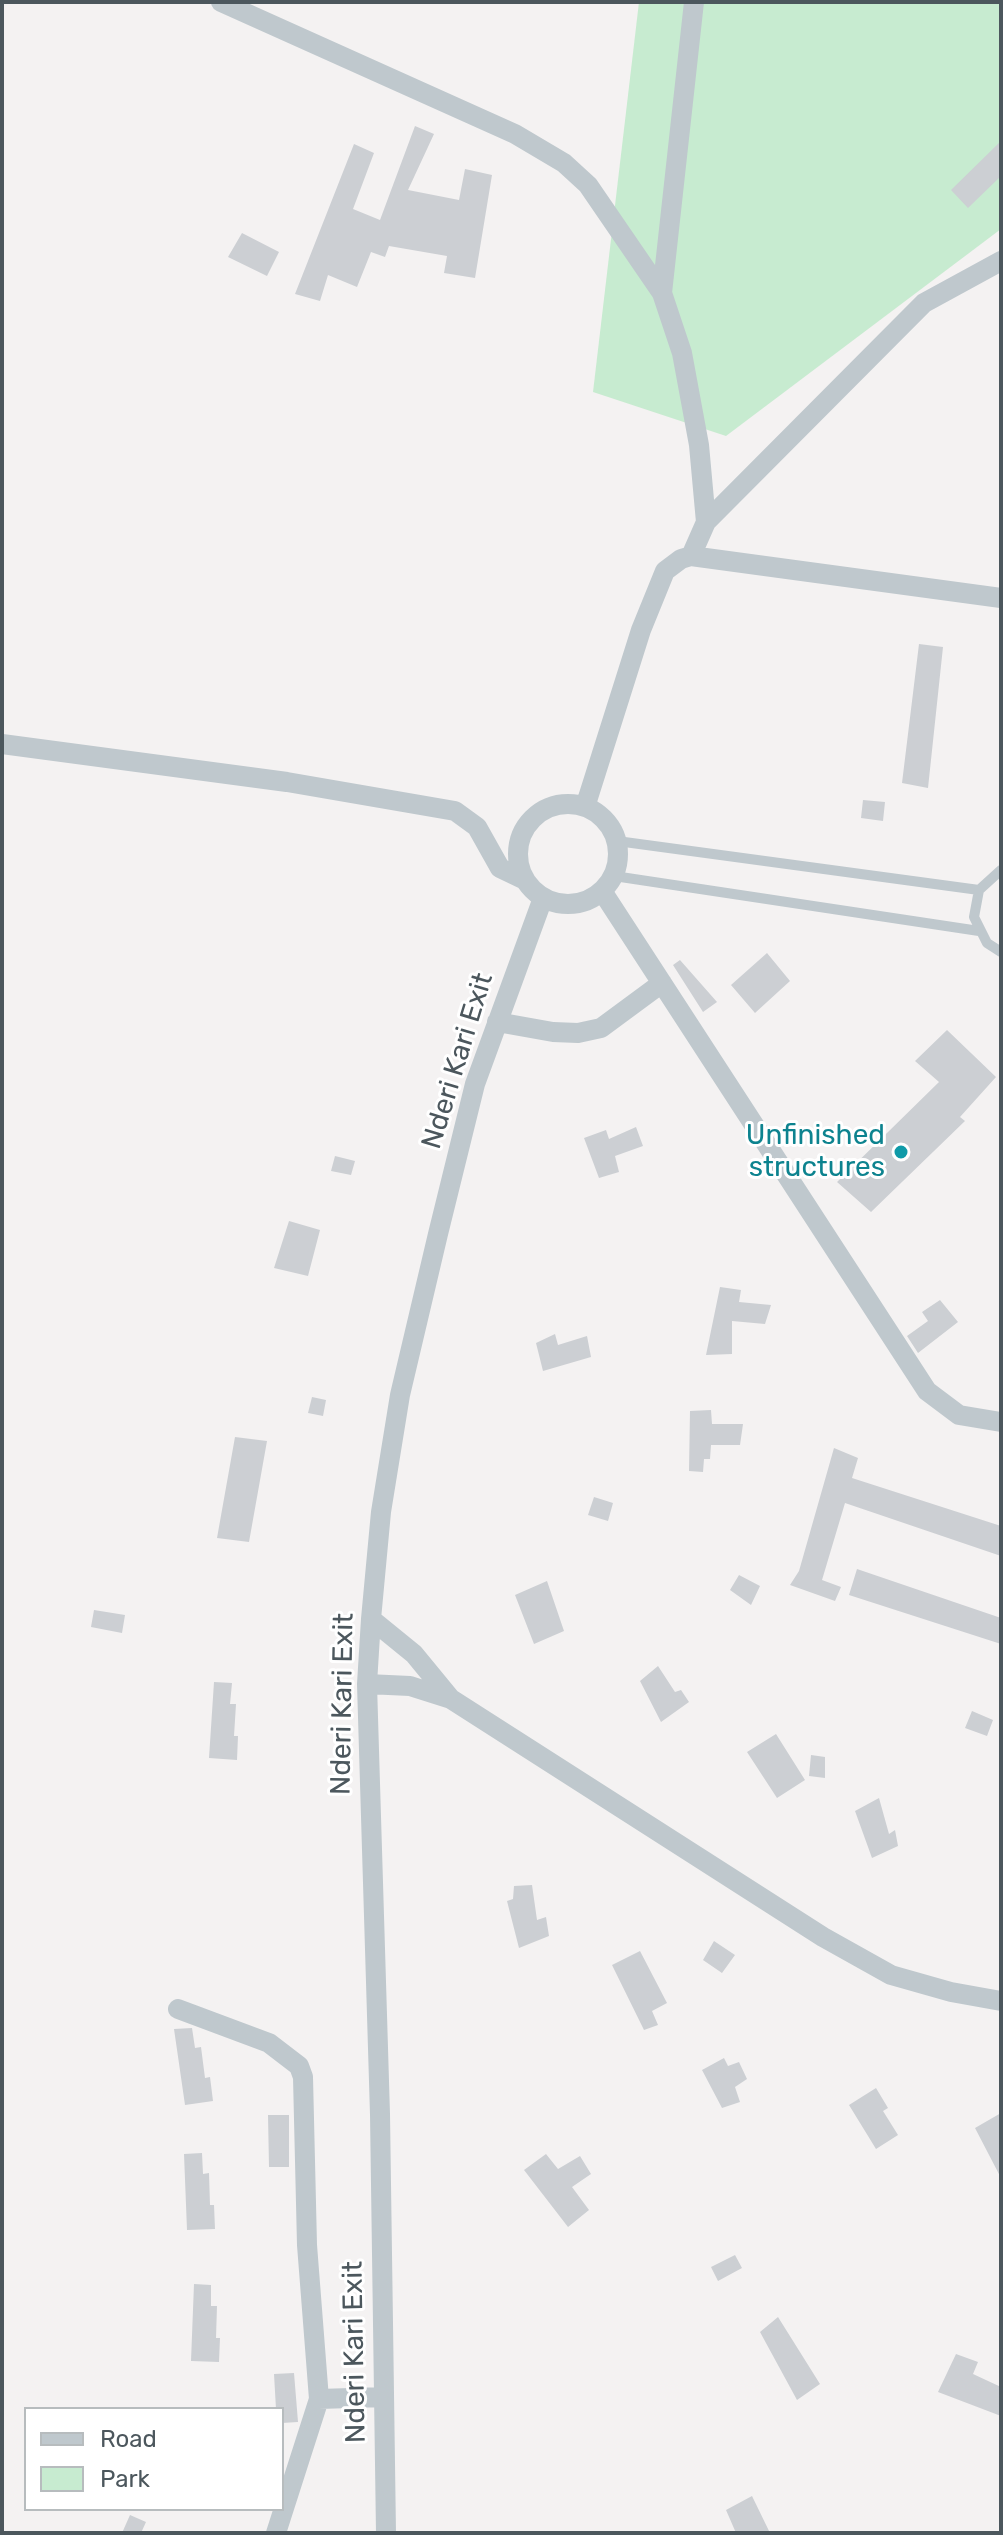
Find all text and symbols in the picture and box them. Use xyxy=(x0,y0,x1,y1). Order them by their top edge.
street label: Nderi Kari Exit xyxy=(415,969,501,1153)
place label: Unfinished structures xyxy=(746,1119,885,1185)
marker: Unfinished structures xyxy=(892,1143,910,1161)
street label: Nderi Kari Exit xyxy=(325,1613,361,1795)
street label: Nderi Kari Exit xyxy=(337,2261,373,2443)
legend xyxy=(24,2407,284,2511)
text: Road xyxy=(100,2425,157,2453)
text: Park xyxy=(100,2465,150,2493)

